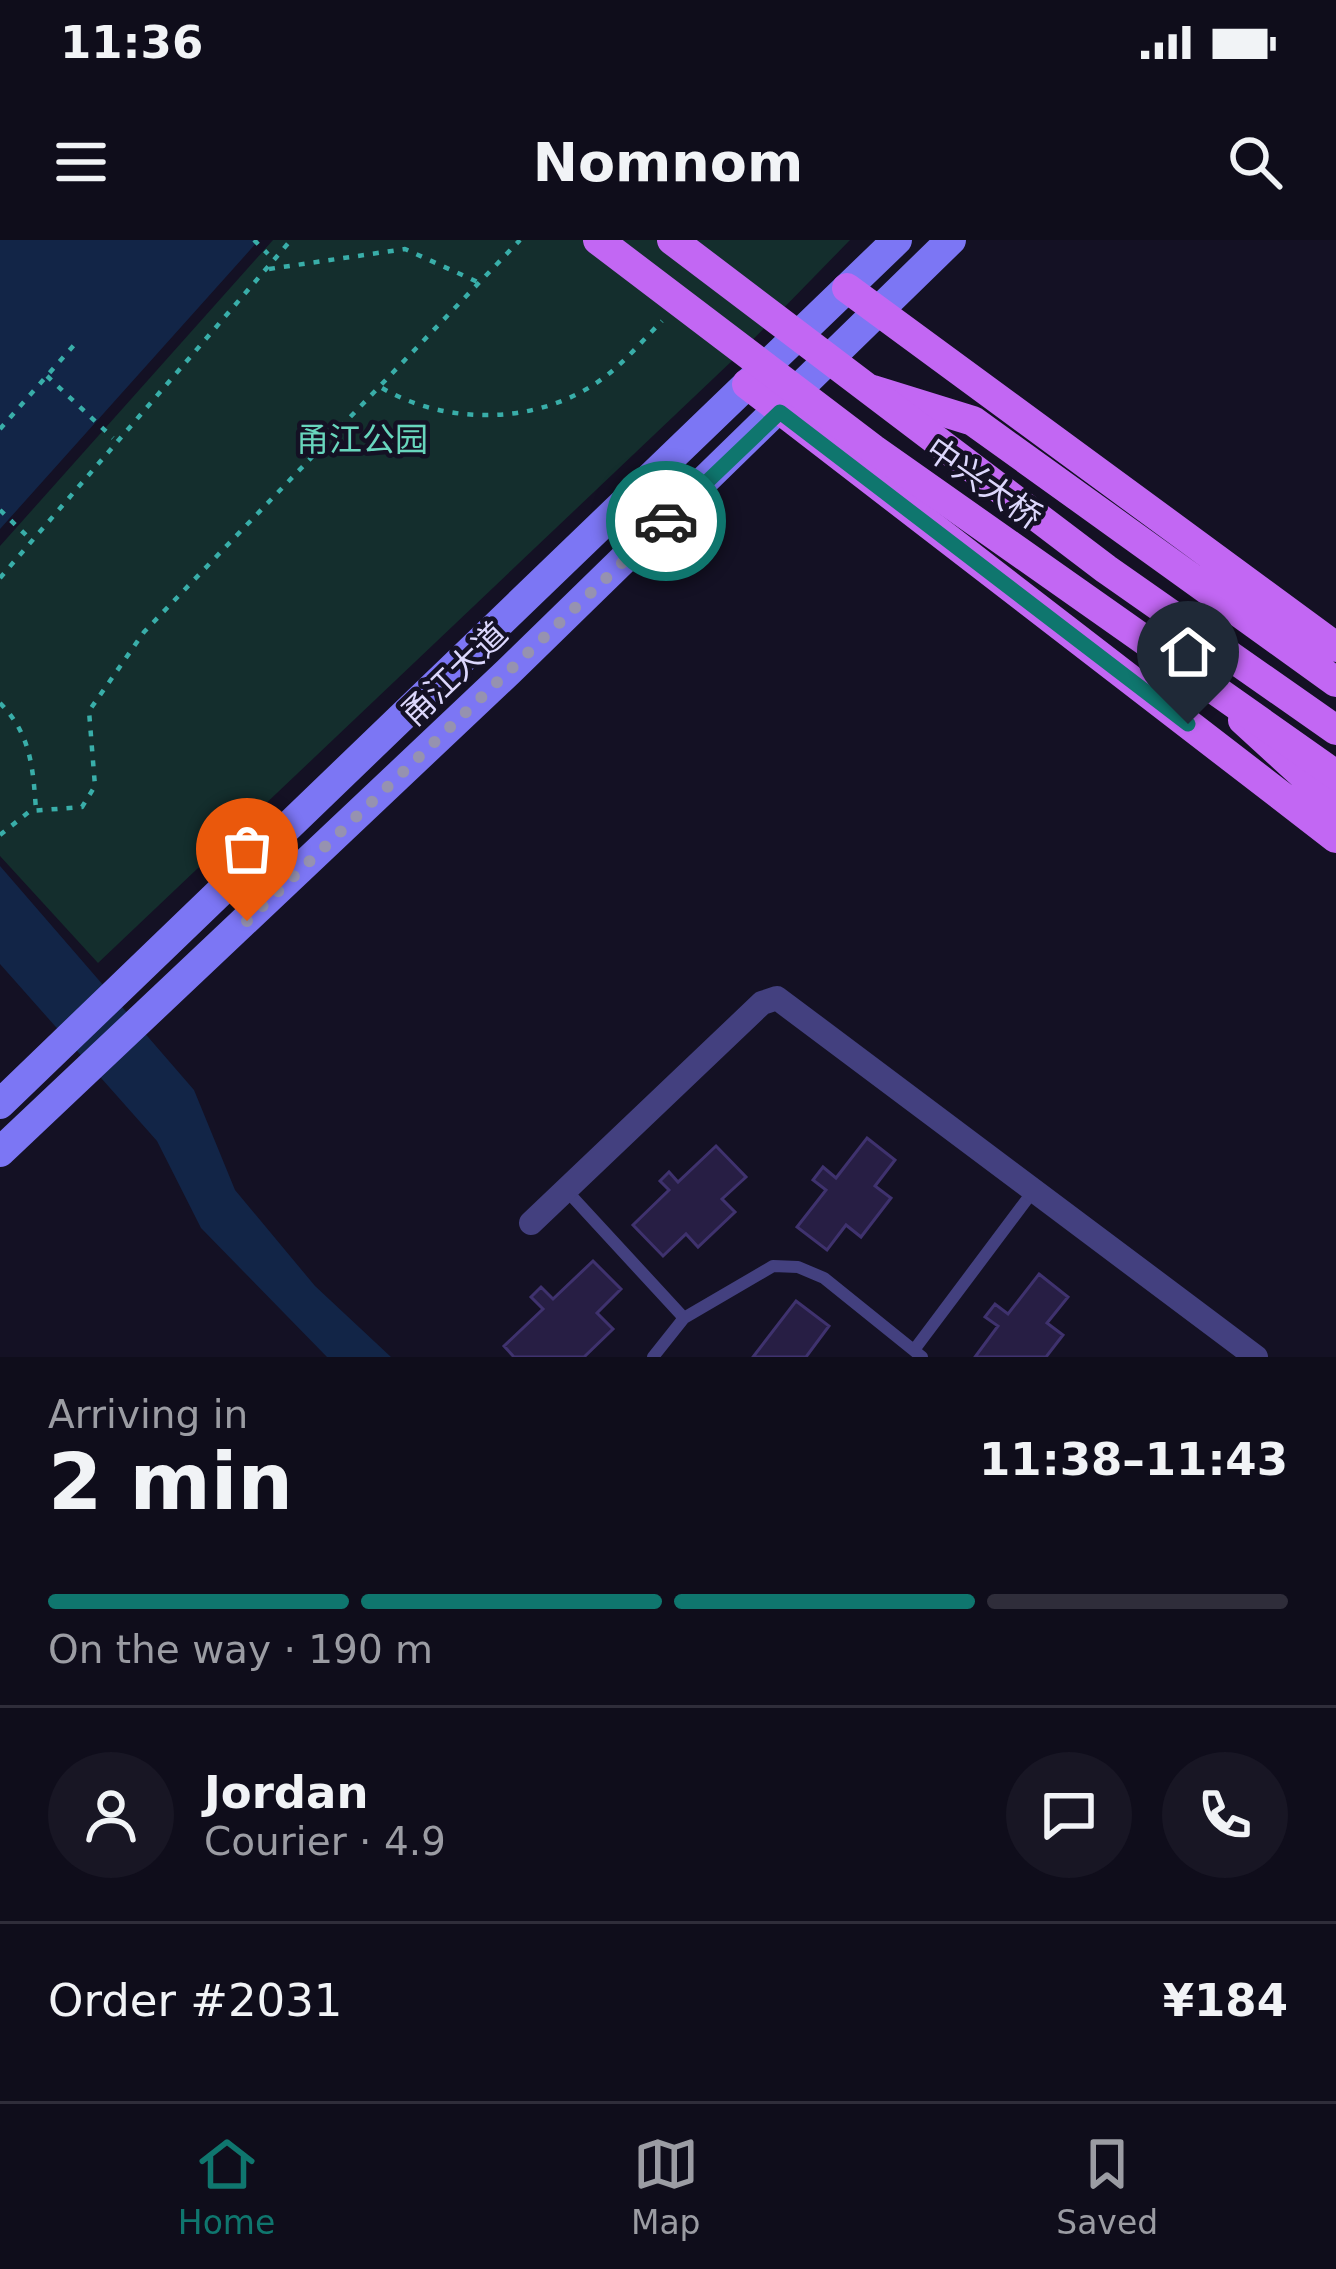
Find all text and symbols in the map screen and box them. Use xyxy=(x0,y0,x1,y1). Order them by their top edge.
text: 11:36 xyxy=(60,16,203,69)
icon: menu xyxy=(48,129,114,195)
icon: search xyxy=(1222,129,1288,195)
text: Nomnom xyxy=(533,131,803,194)
park label: 甬江公园 xyxy=(296,420,428,459)
street label: 中兴大桥 xyxy=(919,429,1049,537)
courier xyxy=(606,461,726,581)
icon: car xyxy=(633,488,699,554)
pin xyxy=(1137,601,1239,724)
street label: 甬江大道 xyxy=(393,614,515,734)
icon: home xyxy=(1155,619,1221,685)
pin xyxy=(196,798,298,921)
icon: bag xyxy=(214,816,280,882)
text: Arriving in xyxy=(48,1392,248,1437)
text: 11:38–11:43 xyxy=(979,1433,1288,1486)
text: 2 min xyxy=(48,1437,293,1527)
text: On the way · 190 m xyxy=(48,1627,433,1672)
button: person xyxy=(48,1752,174,1878)
button: chat xyxy=(1006,1752,1132,1878)
button: phone xyxy=(1162,1752,1288,1878)
text: Jordan xyxy=(204,1766,368,1819)
text: Courier · 4.9 xyxy=(204,1819,446,1864)
text: Order #2031 xyxy=(48,1974,342,2027)
text: ¥184 xyxy=(1163,1974,1288,2027)
tab: Home xyxy=(178,2131,275,2242)
tab: Map xyxy=(631,2131,701,2242)
tab: Saved xyxy=(1056,2131,1158,2242)

